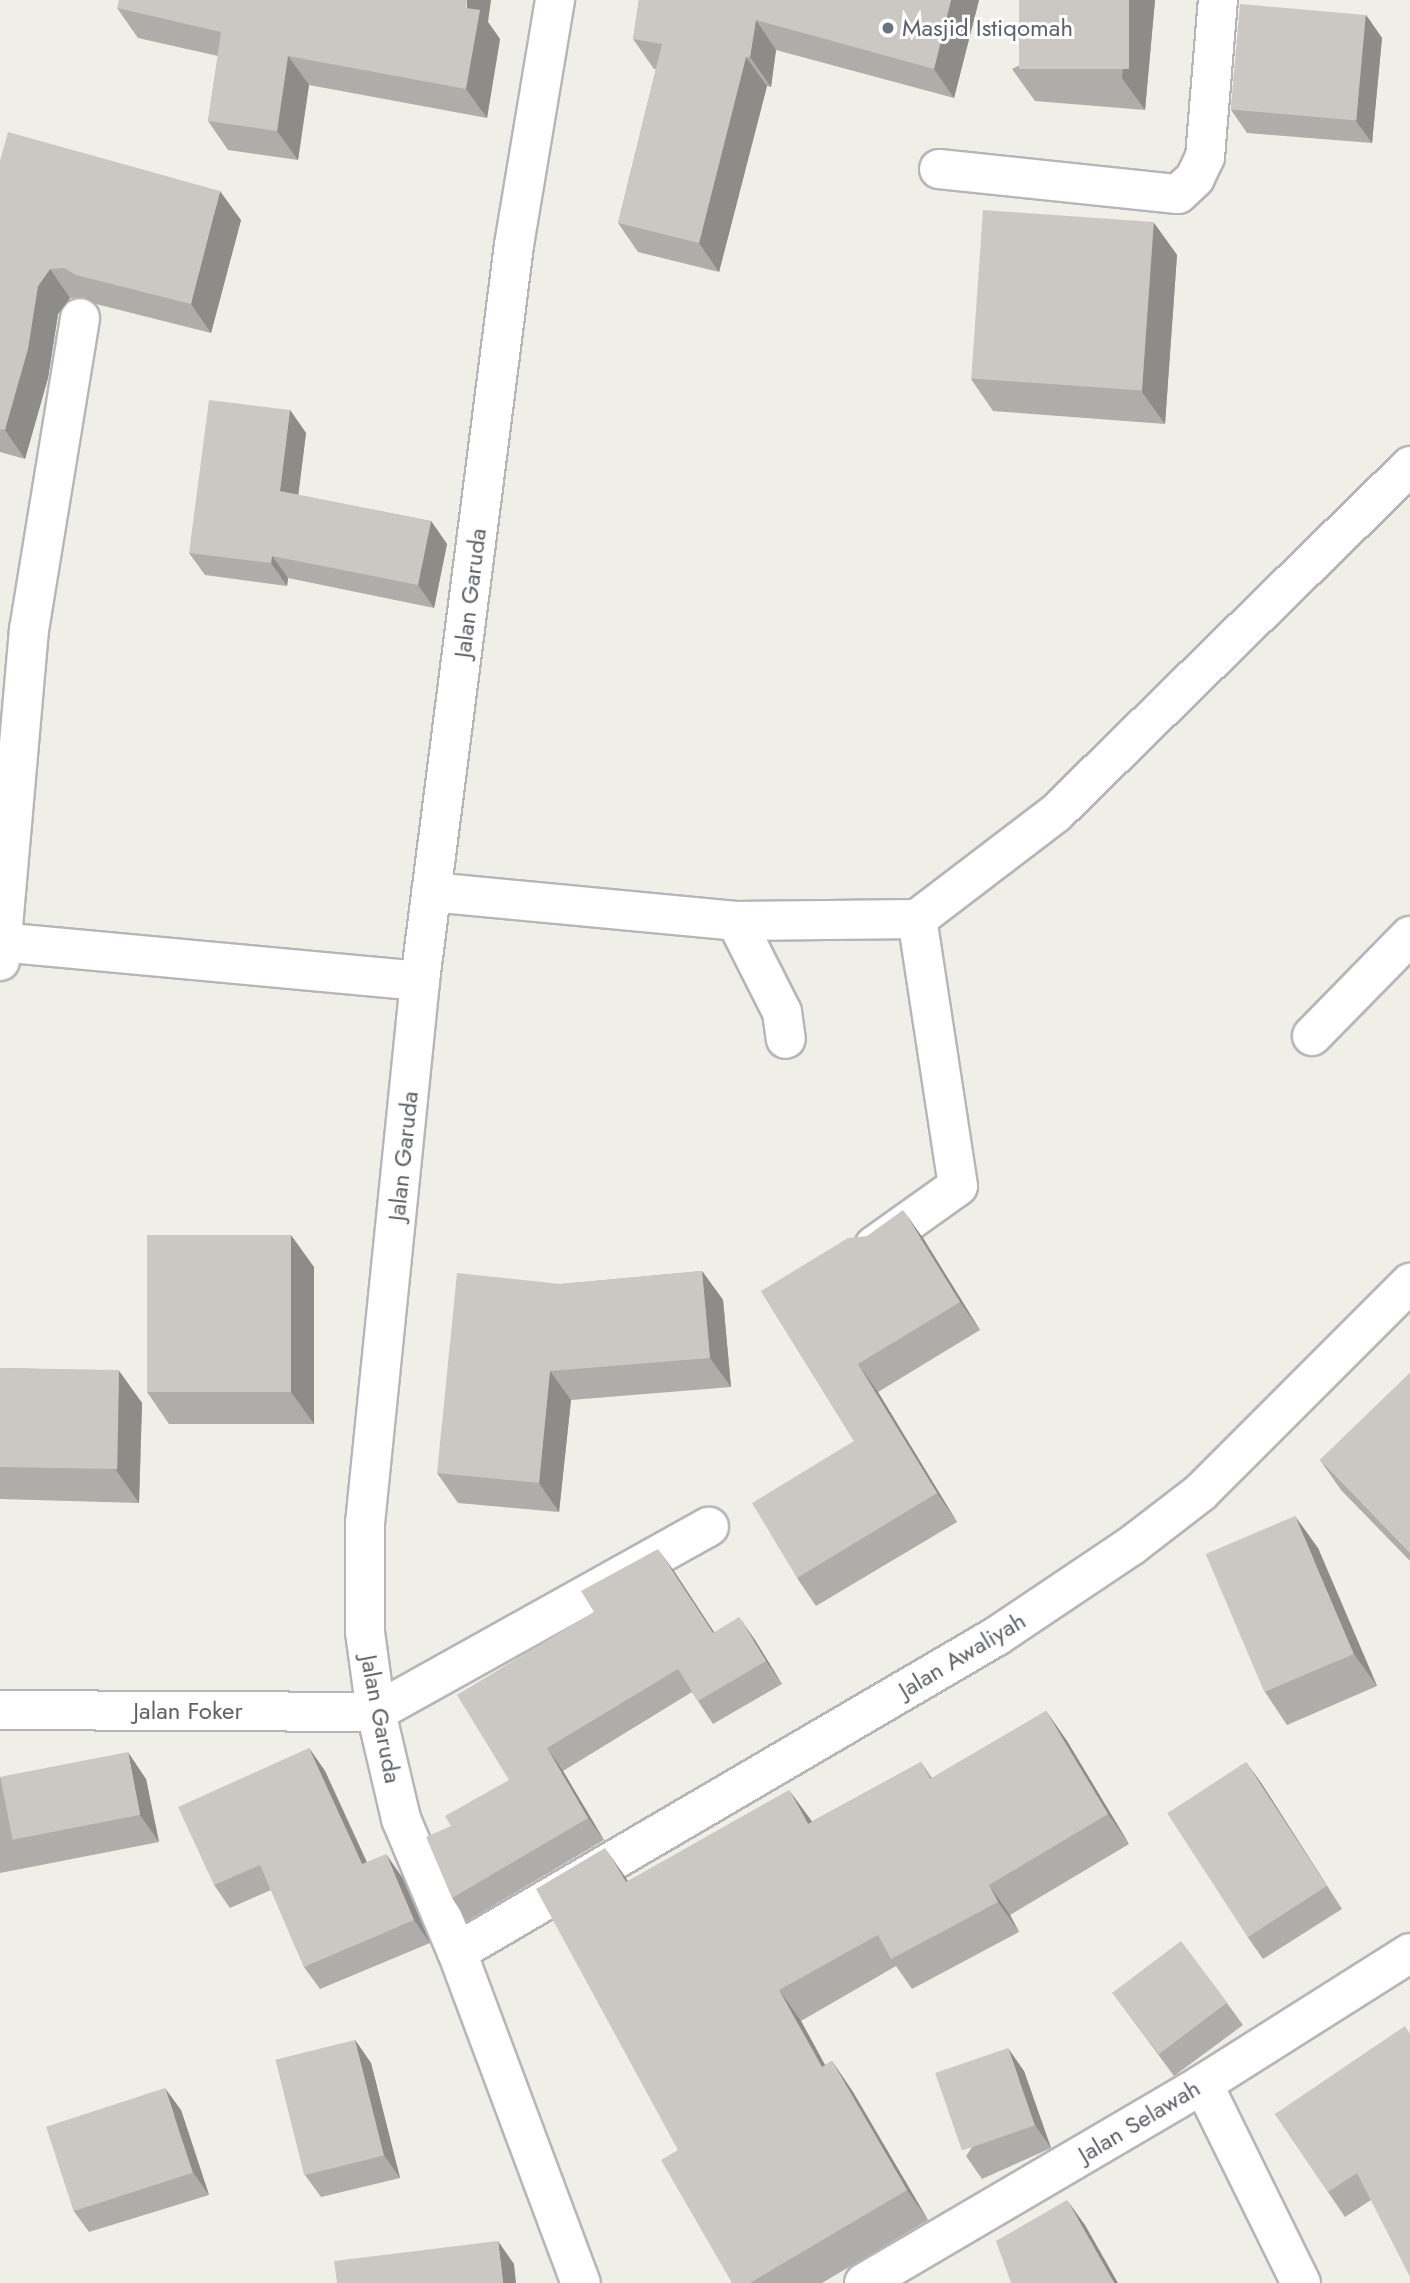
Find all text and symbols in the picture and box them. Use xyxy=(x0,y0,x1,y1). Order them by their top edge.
place label: Masjid Istiqomah xyxy=(902,14,1073,42)
marker: Masjid Istiqomah xyxy=(880,20,896,36)
street label: Jalan Garuda xyxy=(448,527,492,659)
street label: Jalan Garuda xyxy=(382,1090,424,1222)
street label: Jalan Awaliyah xyxy=(893,1606,1031,1704)
street label: Jalan Garuda xyxy=(354,1652,408,1786)
street label: Jalan Foker xyxy=(133,1697,243,1725)
street label: Jalan Selawah xyxy=(1073,2073,1205,2169)

